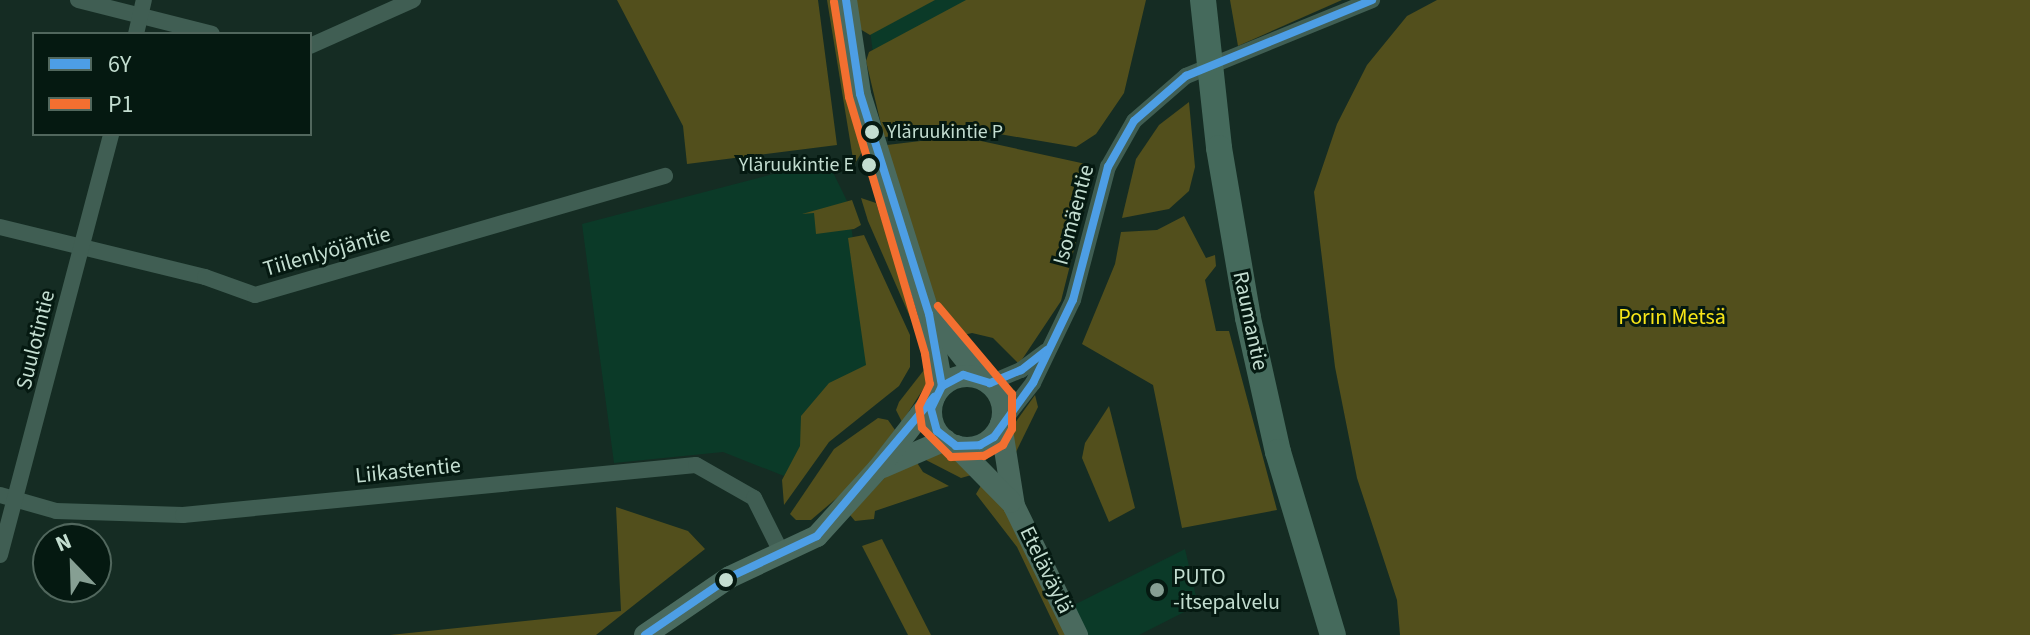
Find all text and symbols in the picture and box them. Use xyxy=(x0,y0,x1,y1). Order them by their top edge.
legend xyxy=(32,32,312,136)
text: 6Y xyxy=(108,47,131,82)
text: P1 xyxy=(108,87,134,122)
place label: Yläruukintie P xyxy=(887,120,1003,144)
marker: Yläruukintie P xyxy=(864,124,880,140)
place label: Yläruukintie E xyxy=(739,153,854,177)
marker: Yläruukintie E xyxy=(861,157,877,173)
street label: Isomäentie xyxy=(1048,162,1100,268)
street label: Tiilenlyöjäntie xyxy=(260,221,394,283)
street label: Raumantie xyxy=(1227,269,1273,373)
street label: Suulotintie xyxy=(11,288,61,392)
park label: Porin Metsä xyxy=(1618,305,1726,331)
street label: Liikastentie xyxy=(354,452,462,490)
street label: Eteläväylä xyxy=(1014,522,1078,618)
north arrow xyxy=(32,523,112,603)
text: N xyxy=(50,525,76,560)
place label: PUTO -itsepalvelu xyxy=(1173,564,1280,616)
unlabelled marker xyxy=(718,572,734,588)
marker: PUTO -itsepalvelu xyxy=(1148,581,1166,599)

